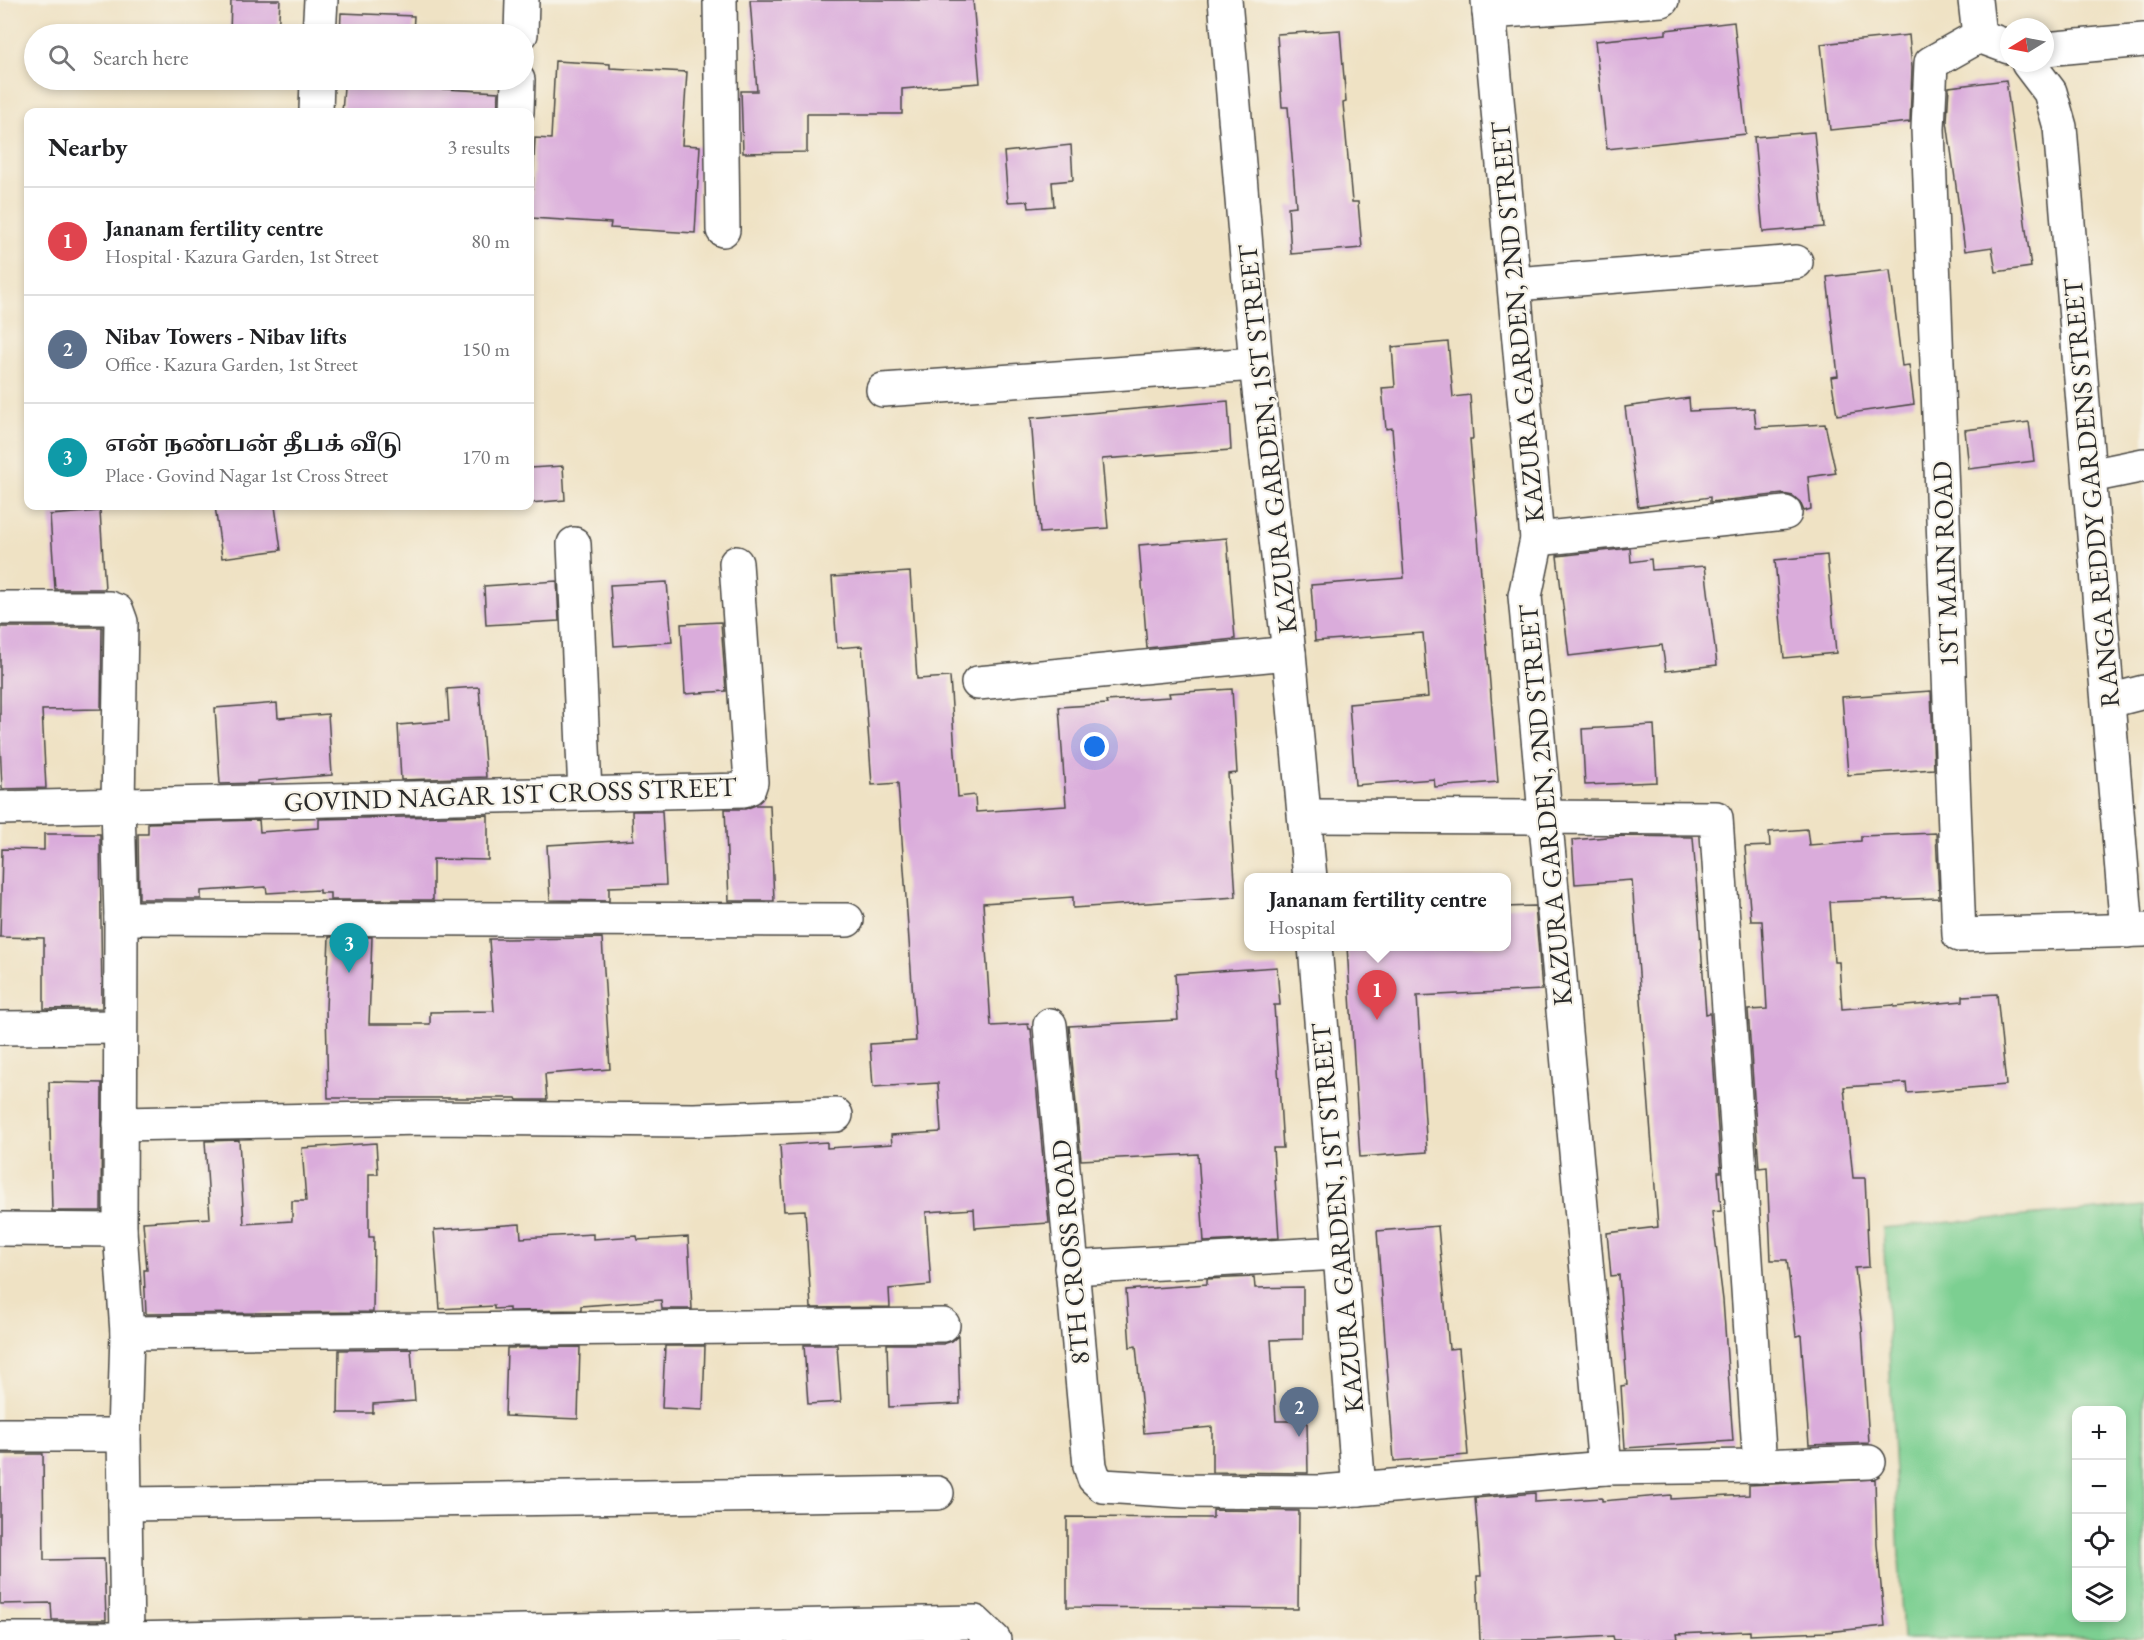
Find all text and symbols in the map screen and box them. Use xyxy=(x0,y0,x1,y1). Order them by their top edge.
north arrow xyxy=(2000,18,2054,72)
search box xyxy=(24,24,534,90)
icon: search xyxy=(45,41,78,74)
text: Search here xyxy=(93,43,188,72)
street label: KAZURA GARDEN, 2ND STREET xyxy=(1482,119,1552,524)
text: Nearby xyxy=(48,130,128,164)
text: 3 results xyxy=(447,134,510,160)
text: Jananam fertility centre xyxy=(105,214,323,243)
text: 1 xyxy=(62,228,73,254)
text: 80 m xyxy=(471,228,510,254)
street label: KAZURA GARDEN, 1ST STREET xyxy=(1229,242,1305,635)
text: Hospital · Kazura Garden, 1st Street xyxy=(105,243,378,269)
street label: RANGA REDDY GARDENS STREET xyxy=(2055,276,2127,709)
text: Nibav Towers - Nibav lifts xyxy=(105,322,347,351)
text: 2 xyxy=(62,336,73,362)
text: 150 m xyxy=(462,336,510,362)
text: Office · Kazura Garden, 1st Street xyxy=(105,351,358,377)
text: என் நண்பன் தீபக் வீடு xyxy=(105,429,402,458)
text: 3 xyxy=(62,444,73,470)
text: 170 m xyxy=(462,444,510,470)
street label: 1ST MAIN ROAD xyxy=(1924,460,1966,668)
text: Place · Govind Nagar 1st Cross Street xyxy=(105,462,388,488)
street label: KAZURA GARDEN, 2ND STREET xyxy=(1510,602,1580,1007)
your location xyxy=(1080,732,1109,761)
street label: GOVIND NAGAR 1ST CROSS STREET xyxy=(283,769,738,819)
popup xyxy=(1244,873,1511,951)
text: Jananam fertility centre xyxy=(1268,885,1487,914)
text: Hospital xyxy=(1268,914,1335,940)
pin: 3 xyxy=(330,924,368,973)
pin: 1 xyxy=(1358,970,1396,1020)
street label: KAZURA GARDEN, 1ST STREET xyxy=(1302,1021,1371,1414)
street label: 8TH CROSS ROAD xyxy=(1043,1138,1097,1366)
pin: 2 xyxy=(1280,1388,1318,1437)
map controls xyxy=(2072,1406,2126,1622)
button: + xyxy=(2072,1406,2126,1460)
button: − xyxy=(2072,1460,2126,1514)
button: locate xyxy=(2072,1514,2126,1568)
button: layers xyxy=(2072,1568,2126,1622)

